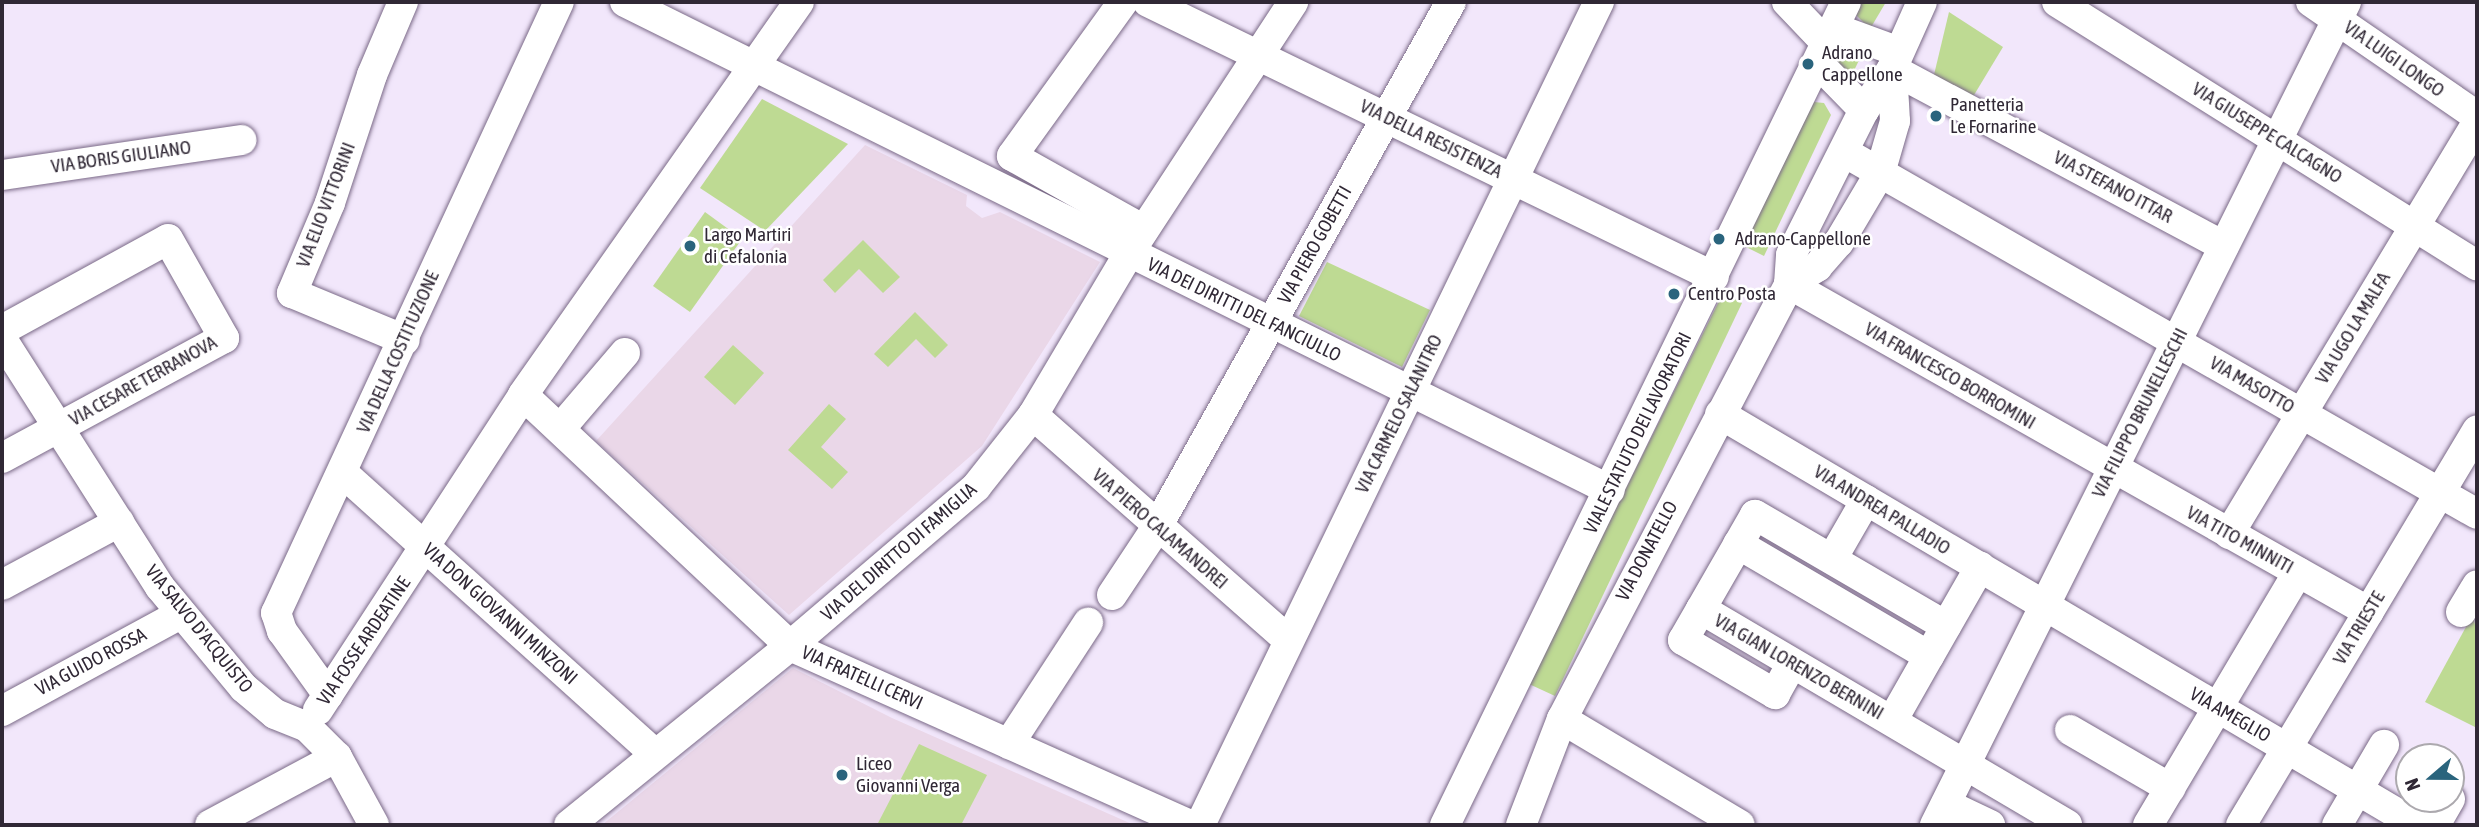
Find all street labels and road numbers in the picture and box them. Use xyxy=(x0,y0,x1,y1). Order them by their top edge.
street label: VIA LUIGI LONGO xyxy=(2339,16,2449,102)
street label: VIA GIUSEPPE CALCAGNO xyxy=(2188,78,2346,188)
street label: VIA DELLA RESISTENZA xyxy=(1356,95,1506,183)
street label: VIA BORIS GIULIANO xyxy=(50,136,192,178)
street label: VIA ELIO VITTORINI xyxy=(292,139,360,271)
street label: VIA STEFANO ITTAR xyxy=(2050,146,2176,228)
street label: VIA PIERO GOBETTI xyxy=(1273,182,1357,308)
street label: VIA DEI DIRITTI DEL FANCIULLO xyxy=(1143,253,1345,367)
street label: VIA DELLA COSTITUZIONE xyxy=(352,267,444,437)
street label: VIA UGO LA MALFA xyxy=(2311,268,2395,388)
street label: VIA FRANCESCO BORROMINI xyxy=(1860,318,2040,434)
street label: VIA FILIPPO BRUNELLESCHI xyxy=(2087,324,2193,502)
street label: VIALE STATUTO DEI LAVORATORI xyxy=(1579,329,1697,537)
street label: VIA CESARE TERRANOVA xyxy=(65,331,221,431)
street label: VIA CARMELO SALANITRO xyxy=(1351,331,1447,497)
street label: VIA MASOTTO xyxy=(2206,352,2298,418)
street label: VIA ANDREA PALLADIO xyxy=(1810,460,1954,560)
street label: VIA PIERO CALAMANDREI xyxy=(1088,464,1232,594)
street label: VIA DEL DIRITTO DI FAMIGLIA xyxy=(817,478,981,626)
street label: VIA DONATELLO xyxy=(1611,497,1683,605)
street label: VIA TITO MINNITI xyxy=(2182,501,2298,579)
street label: VIA DON GIOVANNI MINZONI xyxy=(418,539,582,689)
street label: VIA SALVO D'ACQUISTO xyxy=(140,560,258,698)
street label: VIA FOSSE ARDEATINE xyxy=(313,572,415,710)
street label: VIA TRIESTE xyxy=(2328,587,2390,669)
street label: VIA GIAN LORENZO BERNINI xyxy=(1710,609,1888,725)
street label: VIA GUIDO ROSSA xyxy=(32,623,150,701)
street label: VIA FRATELLI CERVI xyxy=(798,641,926,715)
street label: VIA AMEGLIO xyxy=(2186,683,2274,747)

